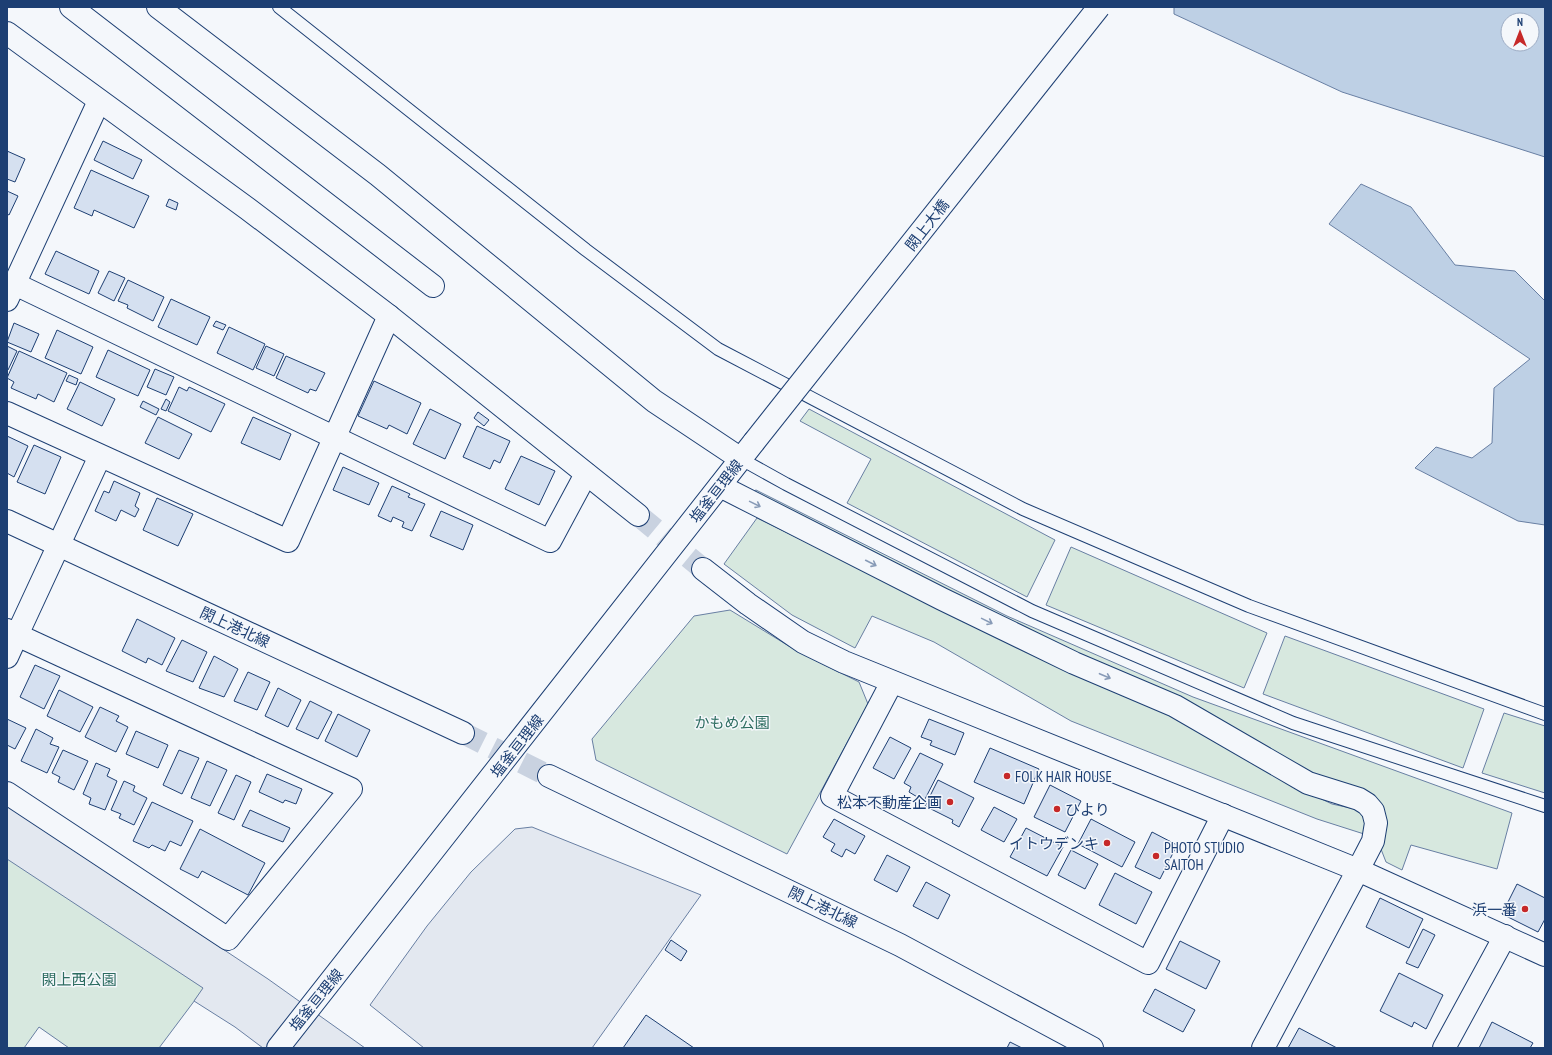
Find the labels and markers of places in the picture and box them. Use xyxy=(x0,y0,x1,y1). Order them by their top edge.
place label: FOLK HAIR HOUSE xyxy=(1015,767,1112,786)
marker: FOLK HAIR HOUSE xyxy=(1002,771,1012,781)
place label: 松本不動産企画 xyxy=(837,793,942,812)
marker: 松本不動産企画 xyxy=(945,797,955,807)
place label: ひより xyxy=(1065,800,1110,819)
marker: ひより xyxy=(1052,804,1062,814)
place label: イトウデンキ xyxy=(1009,834,1099,853)
marker: イトウデンキ xyxy=(1102,838,1112,848)
place label: PHOTO STUDIO SAITOH xyxy=(1164,838,1245,874)
marker: PHOTO STUDIO SAITOH xyxy=(1151,851,1161,861)
place label: 浜一番 xyxy=(1472,900,1517,919)
marker: 浜一番 xyxy=(1520,904,1530,914)

